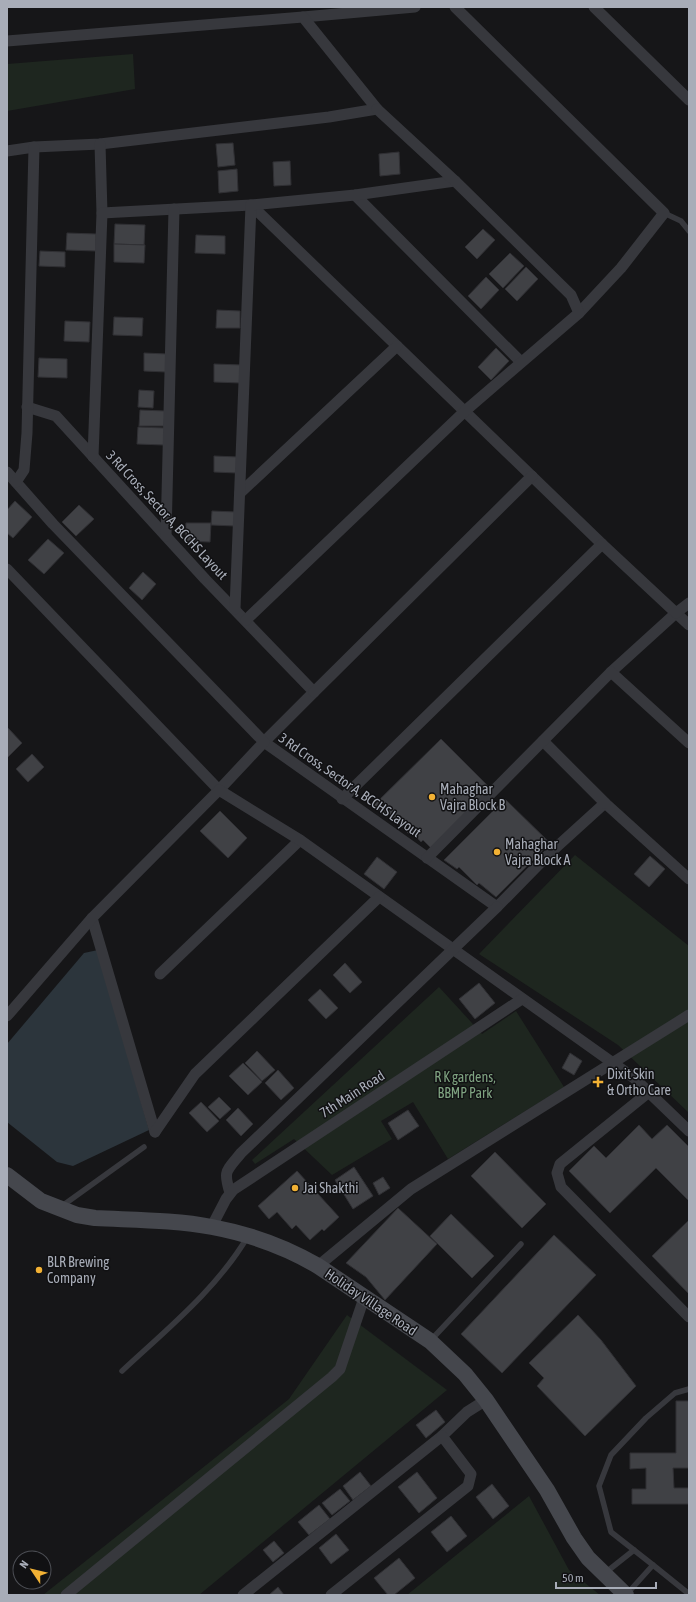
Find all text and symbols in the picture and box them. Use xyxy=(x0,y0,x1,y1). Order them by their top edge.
street label: 3 Rd Cross, Sector A, BCCHS Layout xyxy=(103,447,231,583)
street label: 3 Rd Cross, Sector A, BCCHS Layout xyxy=(276,730,424,840)
place label: Mahaghar Vajra Block B xyxy=(440,781,505,813)
marker: Mahaghar Vajra Block B xyxy=(427,792,437,802)
place label: Mahaghar Vajra Block A xyxy=(505,836,570,868)
marker: Mahaghar Vajra Block A xyxy=(492,847,502,857)
place label: Dixit Skin & Ortho Care xyxy=(607,1066,671,1098)
street label: 7th Main Road xyxy=(317,1067,387,1121)
park label: R K gardens, BBMP Park xyxy=(434,1069,496,1101)
marker: Dixit Skin & Ortho Care xyxy=(592,1076,604,1088)
place label: Jai Shakthi xyxy=(303,1180,359,1196)
marker: Jai Shakthi xyxy=(290,1183,300,1193)
place label: BLR Brewing Company xyxy=(47,1254,109,1286)
marker: BLR Brewing Company xyxy=(34,1265,44,1275)
street label: Holiday Village Road xyxy=(322,1265,420,1339)
north arrow xyxy=(12,1550,52,1590)
text: N xyxy=(17,1558,31,1570)
scale bar xyxy=(556,1564,656,1590)
text: 50 m xyxy=(562,1571,584,1585)

